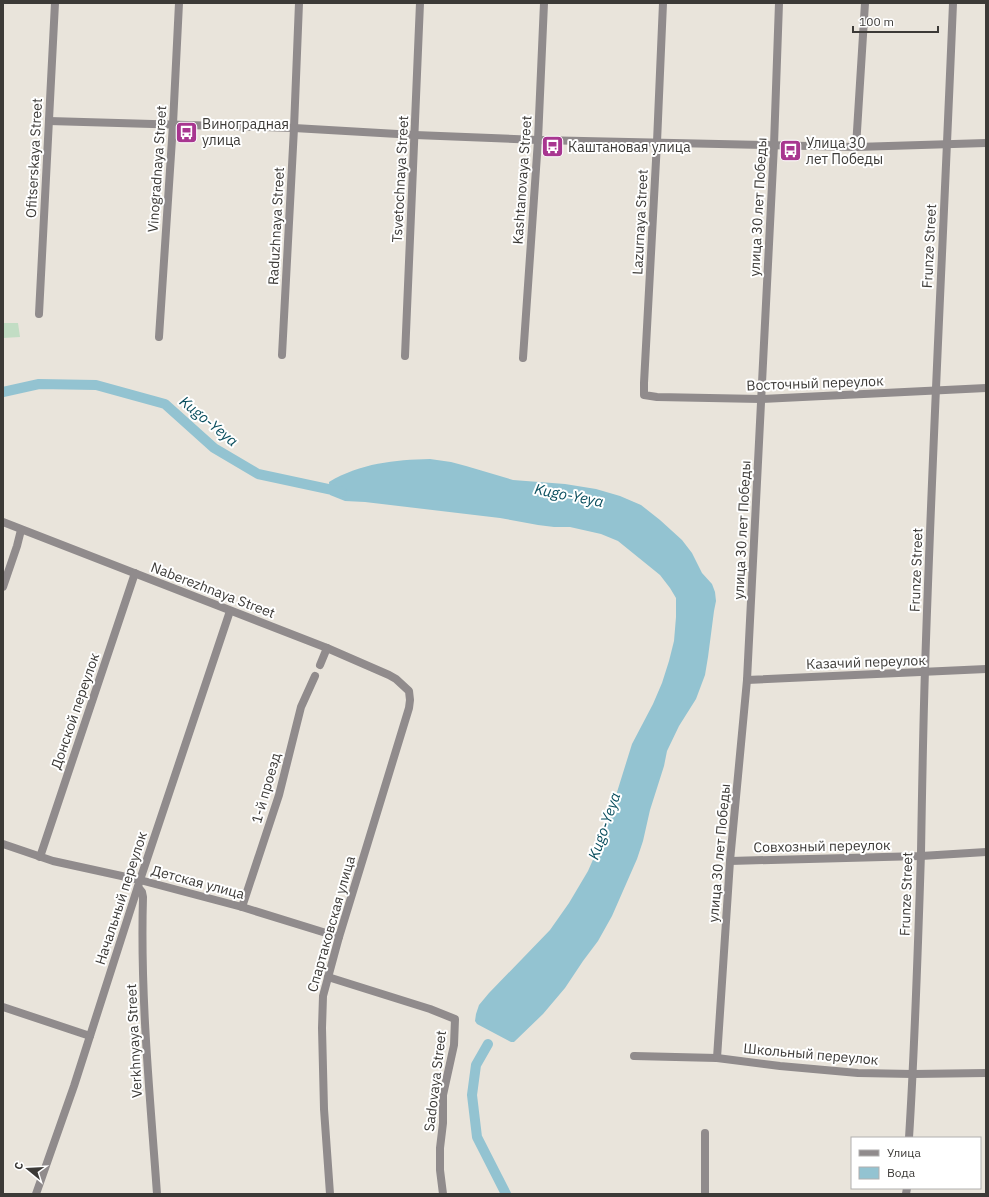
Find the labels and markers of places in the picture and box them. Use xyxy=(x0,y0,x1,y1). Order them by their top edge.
place label: Виноградная улица xyxy=(202,115,289,149)
bus stop icon: Виноградная улица xyxy=(173,119,199,145)
bus stop icon: Каштановая улица xyxy=(539,134,565,160)
place label: Улица 30 лет Победы xyxy=(806,134,883,168)
place label: Каштановая улица xyxy=(568,138,691,156)
bus stop icon: Улица 30 лет Победы xyxy=(778,138,804,164)

